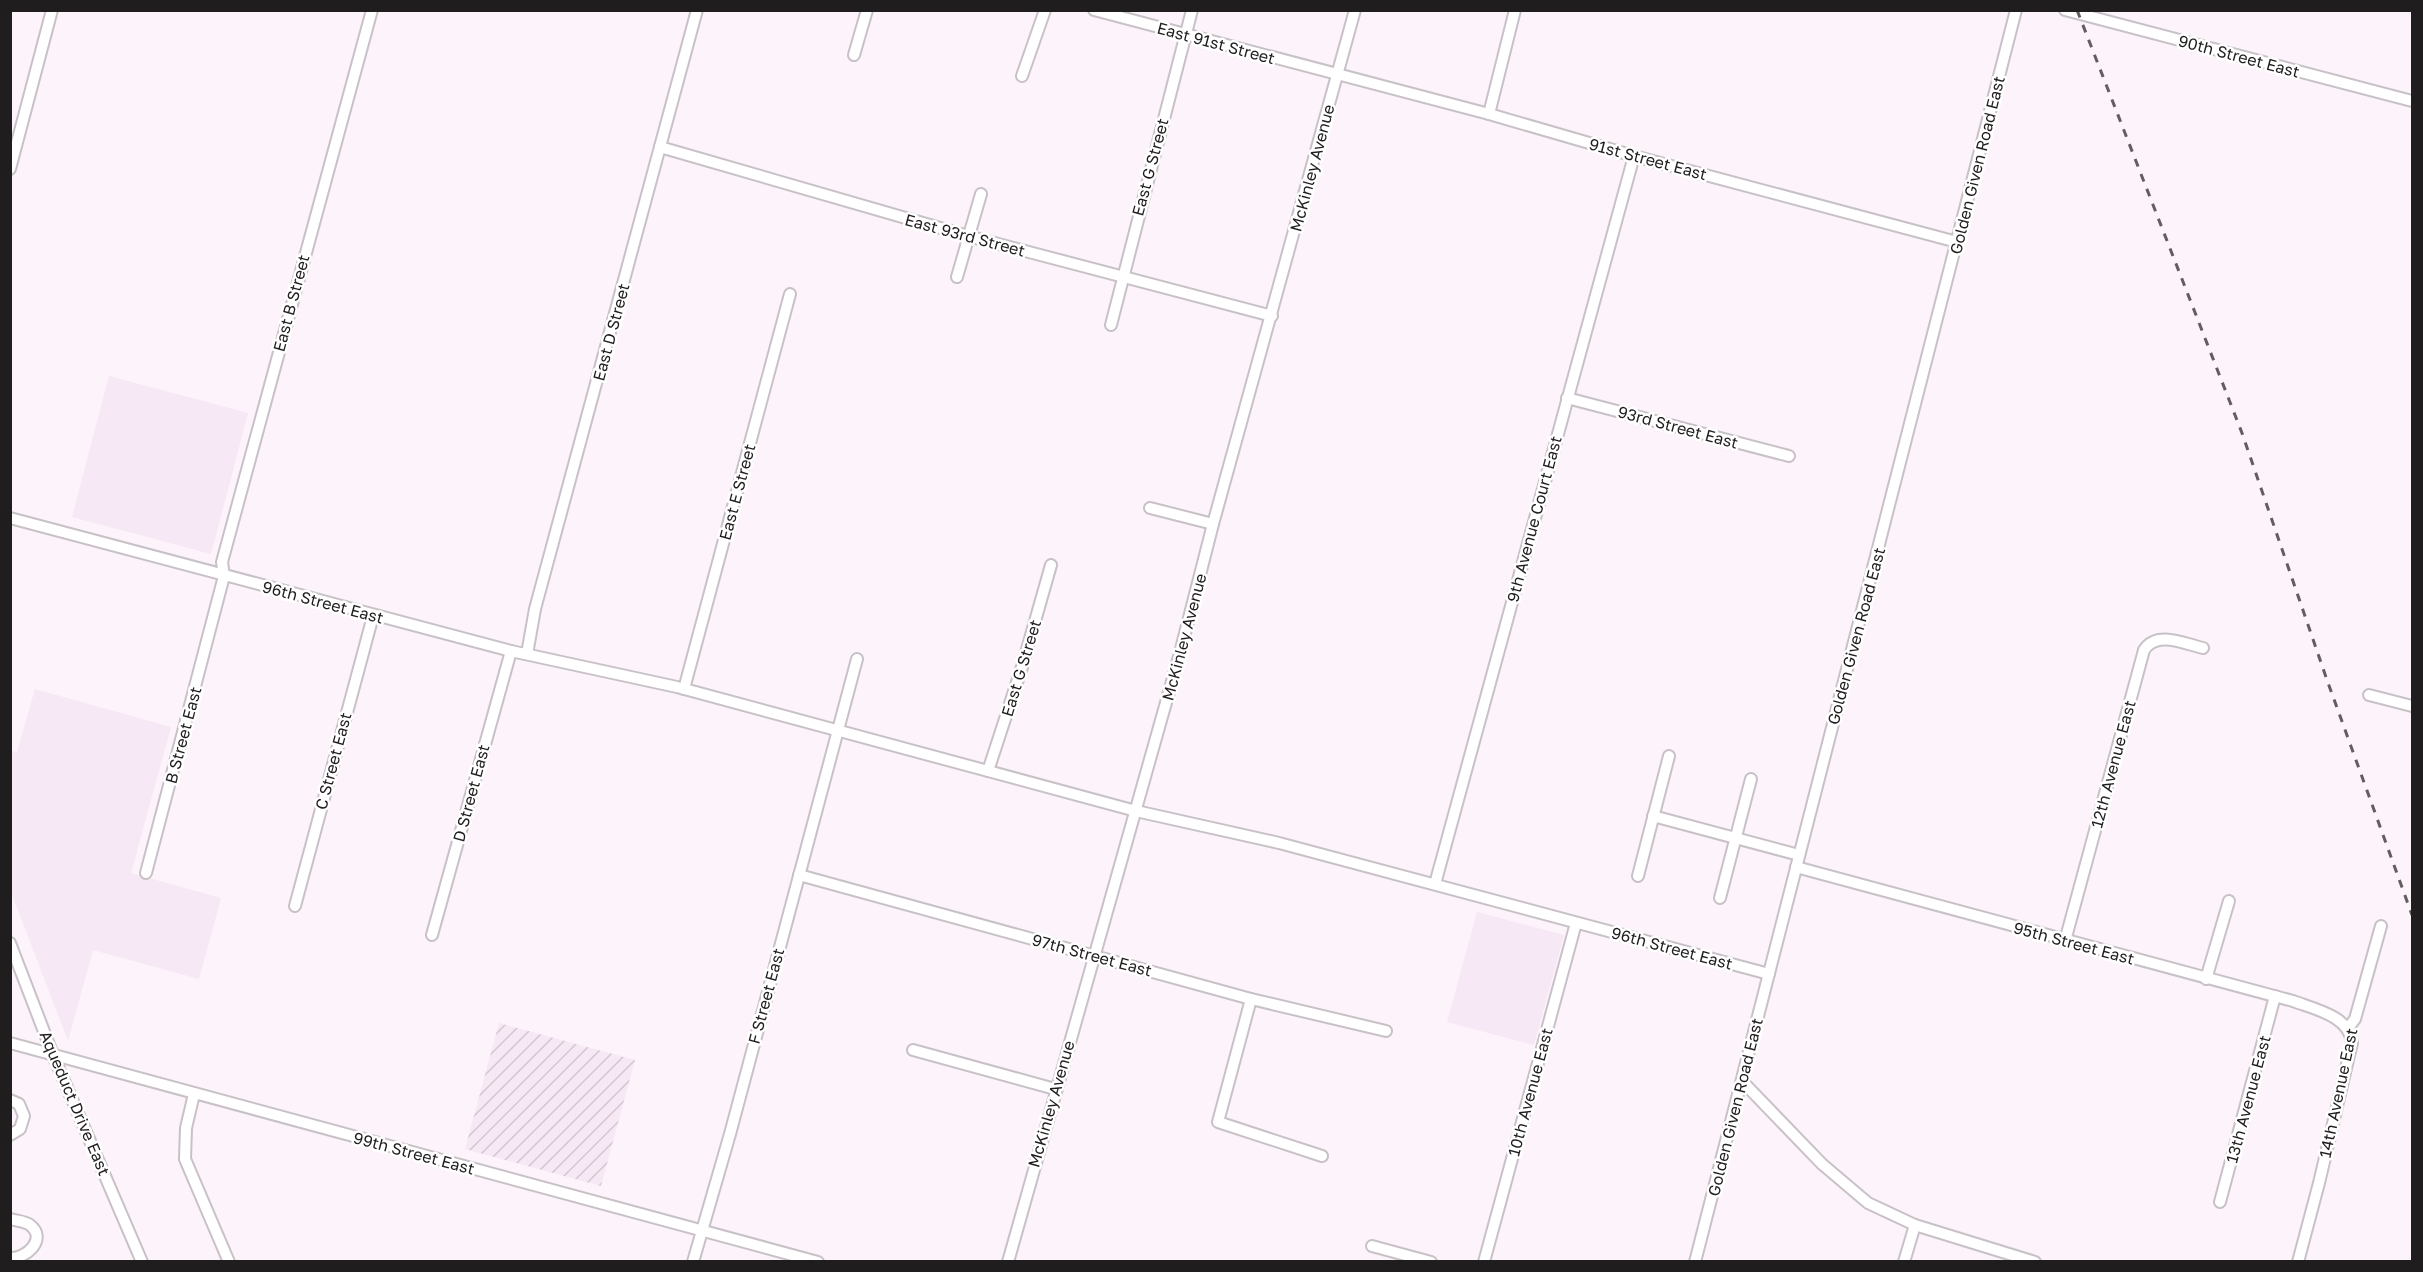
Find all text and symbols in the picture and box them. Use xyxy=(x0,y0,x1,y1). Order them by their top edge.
street label: East 91st Street xyxy=(1155,18,1277,68)
street label: 90th Street East xyxy=(2176,30,2302,82)
street label: Golden Given Road East xyxy=(1945,74,2009,256)
street label: McKinley Avenue xyxy=(1285,102,1339,234)
street label: East G Street xyxy=(1127,116,1173,218)
street label: 91st Street East xyxy=(1587,134,1709,184)
street label: East 93rd Street xyxy=(903,209,1027,261)
street label: East B Street xyxy=(268,252,314,354)
street label: East D Street xyxy=(588,281,634,383)
street label: 93rd Street East xyxy=(1616,401,1740,453)
street label: 9th Avenue Court East xyxy=(1502,434,1566,604)
street label: East E Street xyxy=(715,442,759,542)
street label: Golden Given Road East xyxy=(1823,545,1889,727)
street label: McKinley Avenue xyxy=(1157,571,1211,703)
street label: 96th Street East xyxy=(260,576,386,628)
street label: East G Street xyxy=(997,617,1045,719)
street label: B Street East xyxy=(160,684,206,786)
street label: 12th Avenue East xyxy=(2086,698,2140,830)
street label: C Street East xyxy=(310,710,356,812)
street label: D Street East xyxy=(448,742,494,844)
street label: 95th Street East xyxy=(2011,917,2137,969)
street label: 96th Street East xyxy=(1609,922,1735,974)
street label: 97th Street East xyxy=(1030,929,1154,981)
street label: F Street East xyxy=(744,946,788,1046)
street label: Golden Given Road East xyxy=(1703,1016,1767,1198)
street label: 10th Avenue East xyxy=(1503,1026,1557,1158)
street label: 14th Avenue East xyxy=(2315,1026,2361,1160)
street label: Aqueduct Drive East xyxy=(35,1028,115,1178)
street label: 13th Avenue East xyxy=(2221,1033,2275,1165)
street label: McKinley Avenue xyxy=(1023,1038,1079,1170)
street label: 99th Street East xyxy=(351,1127,477,1179)

